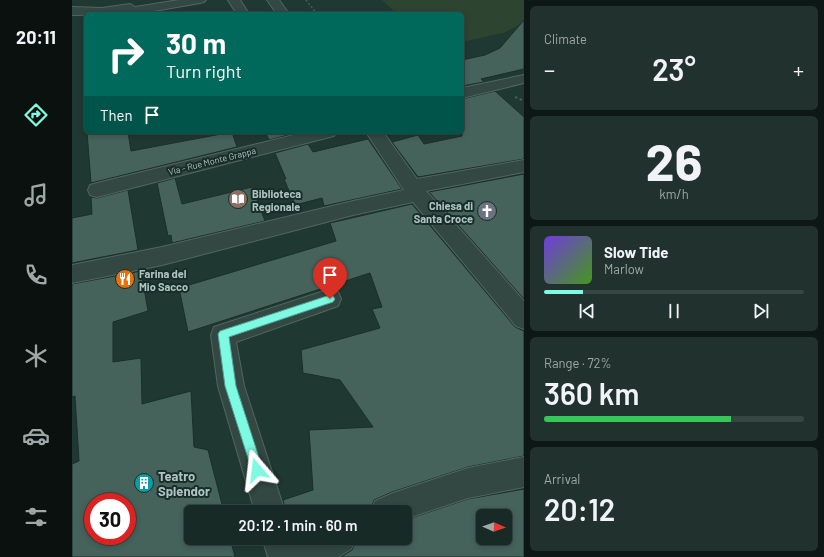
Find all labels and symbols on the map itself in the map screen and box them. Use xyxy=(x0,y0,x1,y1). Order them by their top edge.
street label: Via - Rue Monte Grappa xyxy=(167,145,257,177)
place label: Biblioteca Regionale xyxy=(252,187,301,213)
library icon: Biblioteca Regionale xyxy=(227,188,249,210)
place label: Chiesa di Santa Croce xyxy=(414,199,473,225)
church icon: Chiesa di Santa Croce xyxy=(476,200,498,222)
pin xyxy=(313,258,347,299)
place label: Farina del Mio Sacco xyxy=(139,267,188,293)
restaurant icon: Farina del Mio Sacco xyxy=(114,268,136,290)
position arrow xyxy=(236,449,278,491)
place label: Teatro Splendor xyxy=(158,468,210,499)
building icon: Teatro Splendor xyxy=(133,472,155,494)
speed limit sign: 30 xyxy=(84,493,136,545)
north arrow xyxy=(476,509,512,545)

